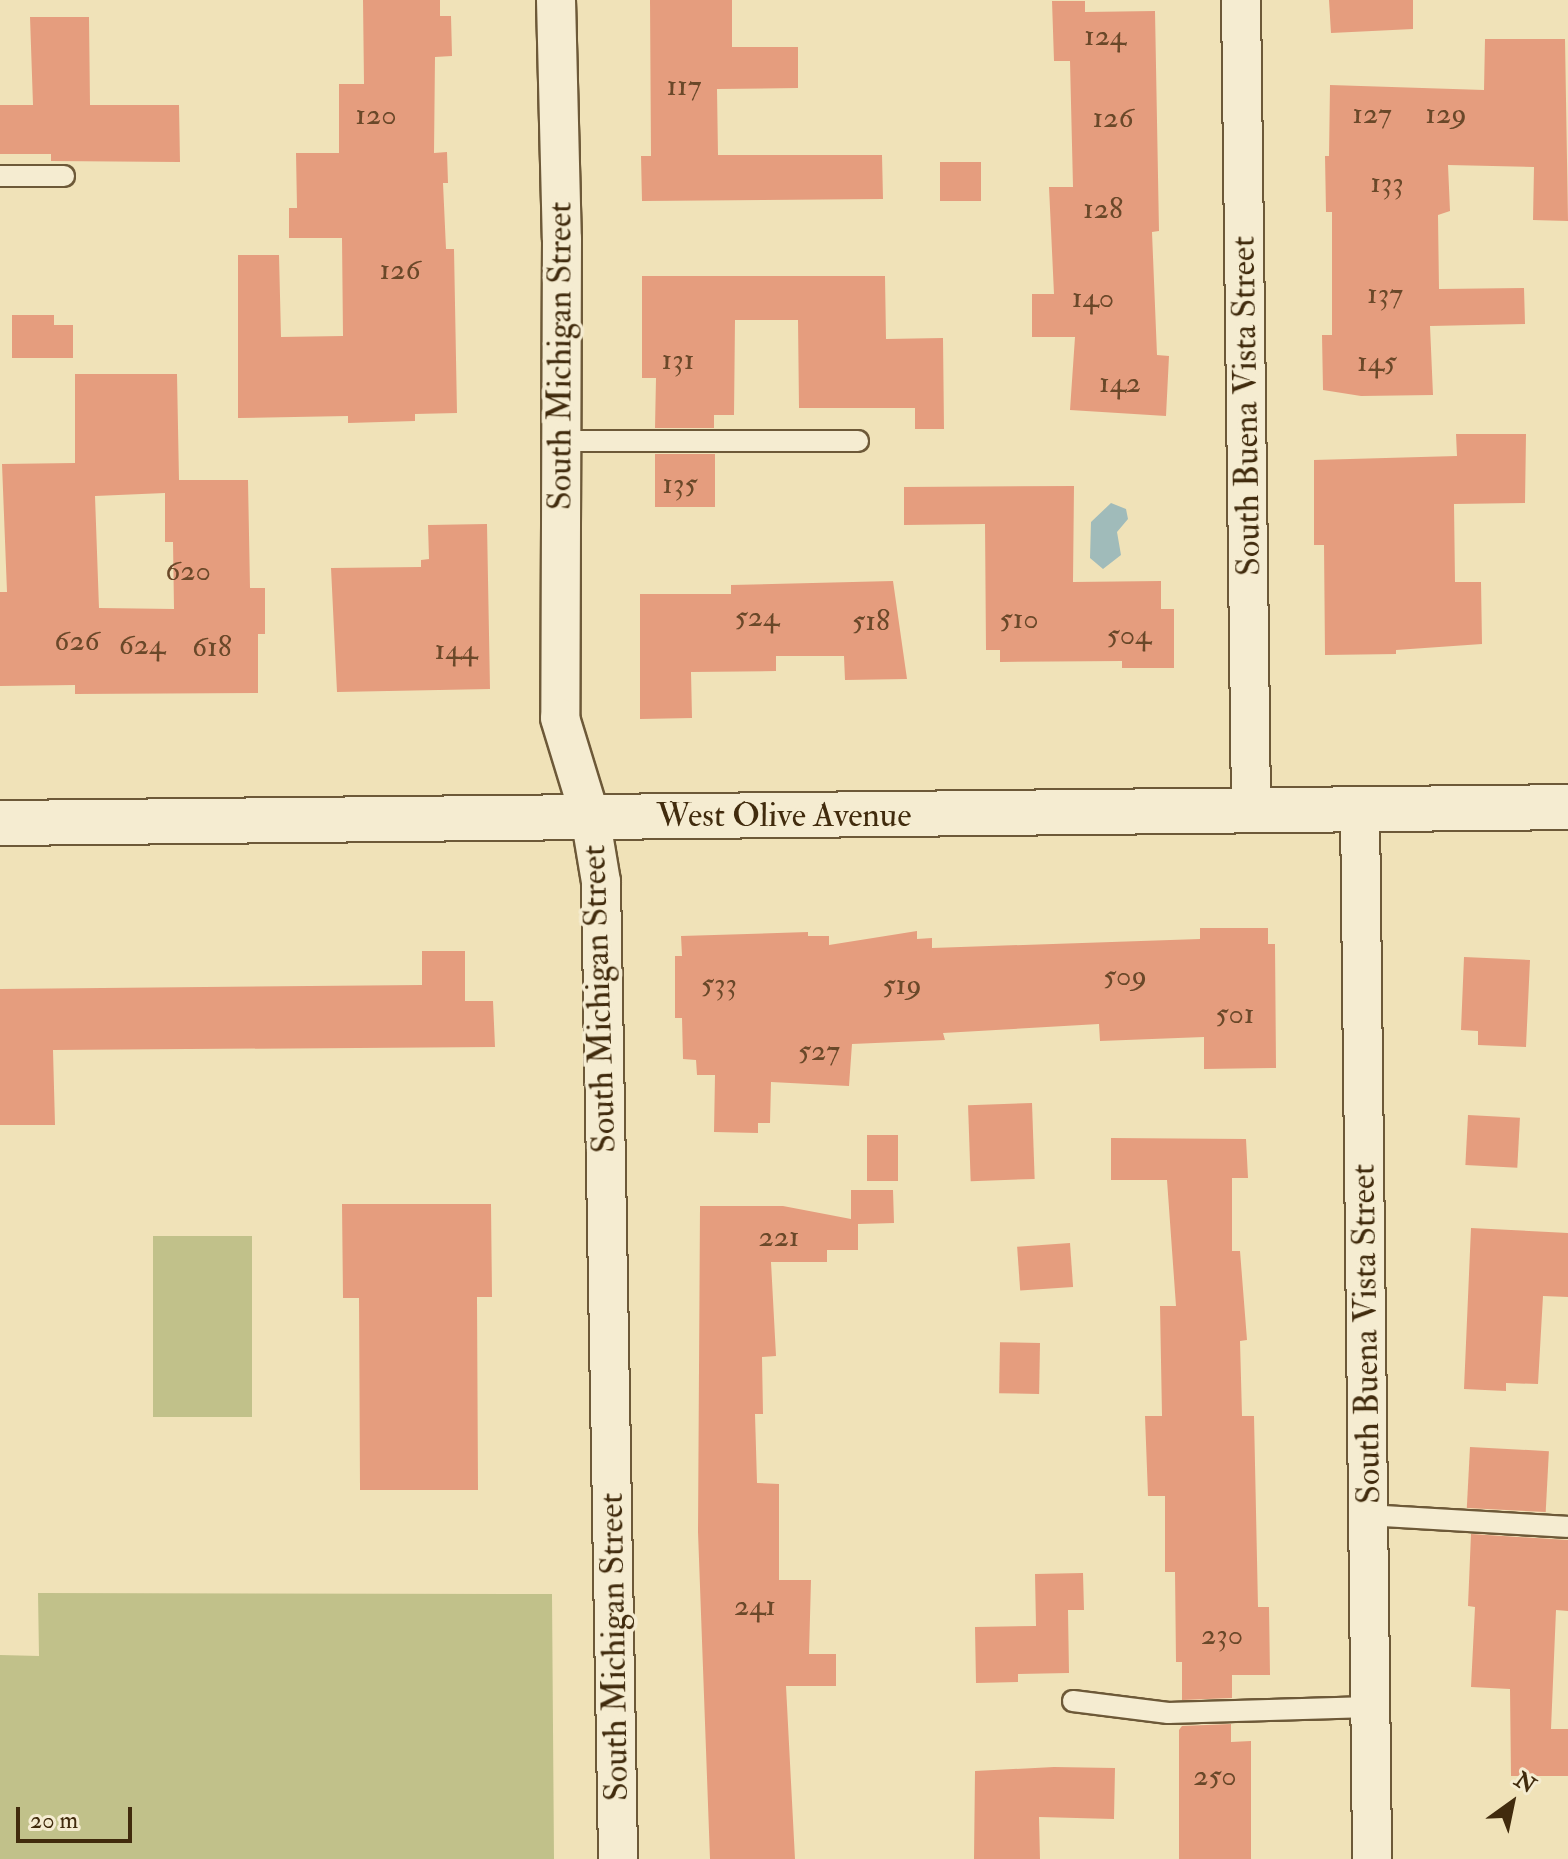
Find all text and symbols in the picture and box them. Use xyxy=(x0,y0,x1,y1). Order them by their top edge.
house number: 124 xyxy=(1084,18,1126,54)
house number: 117 xyxy=(666,68,702,104)
house number: 127 xyxy=(1352,96,1392,132)
house number: 129 xyxy=(1425,96,1467,132)
house number: 120 xyxy=(355,97,397,133)
house number: 126 xyxy=(1092,100,1134,136)
house number: 133 xyxy=(1370,165,1404,201)
house number: 128 xyxy=(1083,191,1123,227)
street label: South Michigan Street xyxy=(540,202,580,510)
street label: South Buena Vista Street xyxy=(1223,236,1269,576)
house number: 126 xyxy=(379,252,421,288)
house number: 137 xyxy=(1367,276,1403,312)
house number: 140 xyxy=(1072,280,1114,316)
house number: 131 xyxy=(662,342,694,378)
house number: 145 xyxy=(1357,344,1397,380)
house number: 142 xyxy=(1099,365,1141,401)
house number: 135 xyxy=(662,466,698,502)
house number: 620 xyxy=(165,553,211,589)
house number: 524 xyxy=(735,599,779,635)
house number: 510 xyxy=(999,601,1039,637)
house number: 518 xyxy=(852,603,890,639)
house number: 504 xyxy=(1107,617,1151,653)
house number: 626 xyxy=(54,623,100,659)
house number: 624 xyxy=(119,627,165,663)
house number: 618 xyxy=(192,629,232,665)
house number: 144 xyxy=(434,632,478,668)
street label: West Olive Avenue xyxy=(657,796,911,836)
street label: South Michigan Street xyxy=(573,844,625,1154)
house number: 509 xyxy=(1103,958,1147,994)
house number: 533 xyxy=(701,966,737,1002)
house number: 519 xyxy=(882,967,922,1003)
house number: 501 xyxy=(1216,996,1254,1032)
house number: 527 xyxy=(798,1033,840,1069)
street label: South Buena Vista Street xyxy=(1343,1164,1389,1504)
house number: 221 xyxy=(758,1219,800,1255)
street label: South Michigan Street xyxy=(591,1492,637,1802)
house number: 241 xyxy=(734,1588,776,1624)
house number: 230 xyxy=(1201,1617,1243,1653)
house number: 250 xyxy=(1193,1758,1237,1794)
north arrow xyxy=(1472,1763,1552,1843)
text: N xyxy=(1509,1766,1541,1800)
scale bar xyxy=(20,1791,136,1841)
text: 20 m xyxy=(30,1805,78,1836)

